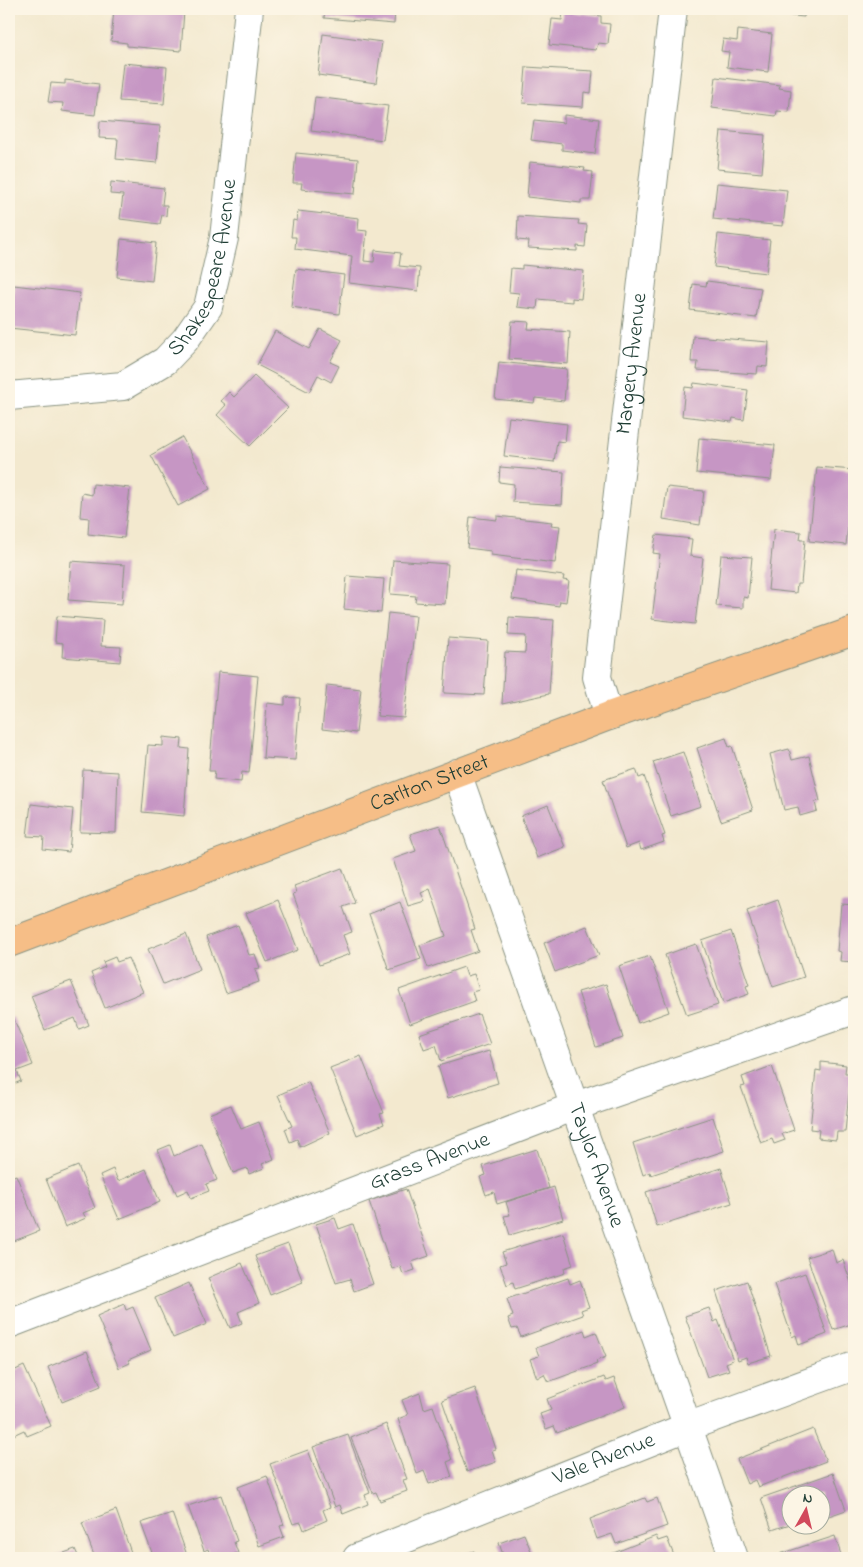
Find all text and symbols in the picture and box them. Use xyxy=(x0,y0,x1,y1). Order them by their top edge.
street label: Shakespeare Avenue xyxy=(160,177,246,365)
street label: Margery Avenue xyxy=(609,291,657,436)
street label: Carlton Street xyxy=(366,746,495,821)
street label: Taylor Avenue xyxy=(559,1099,632,1232)
street label: Grass Avenue xyxy=(365,1124,495,1200)
street label: Vale Avenue xyxy=(548,1425,660,1495)
north arrow xyxy=(780,1484,830,1534)
text: N xyxy=(801,1488,814,1510)

